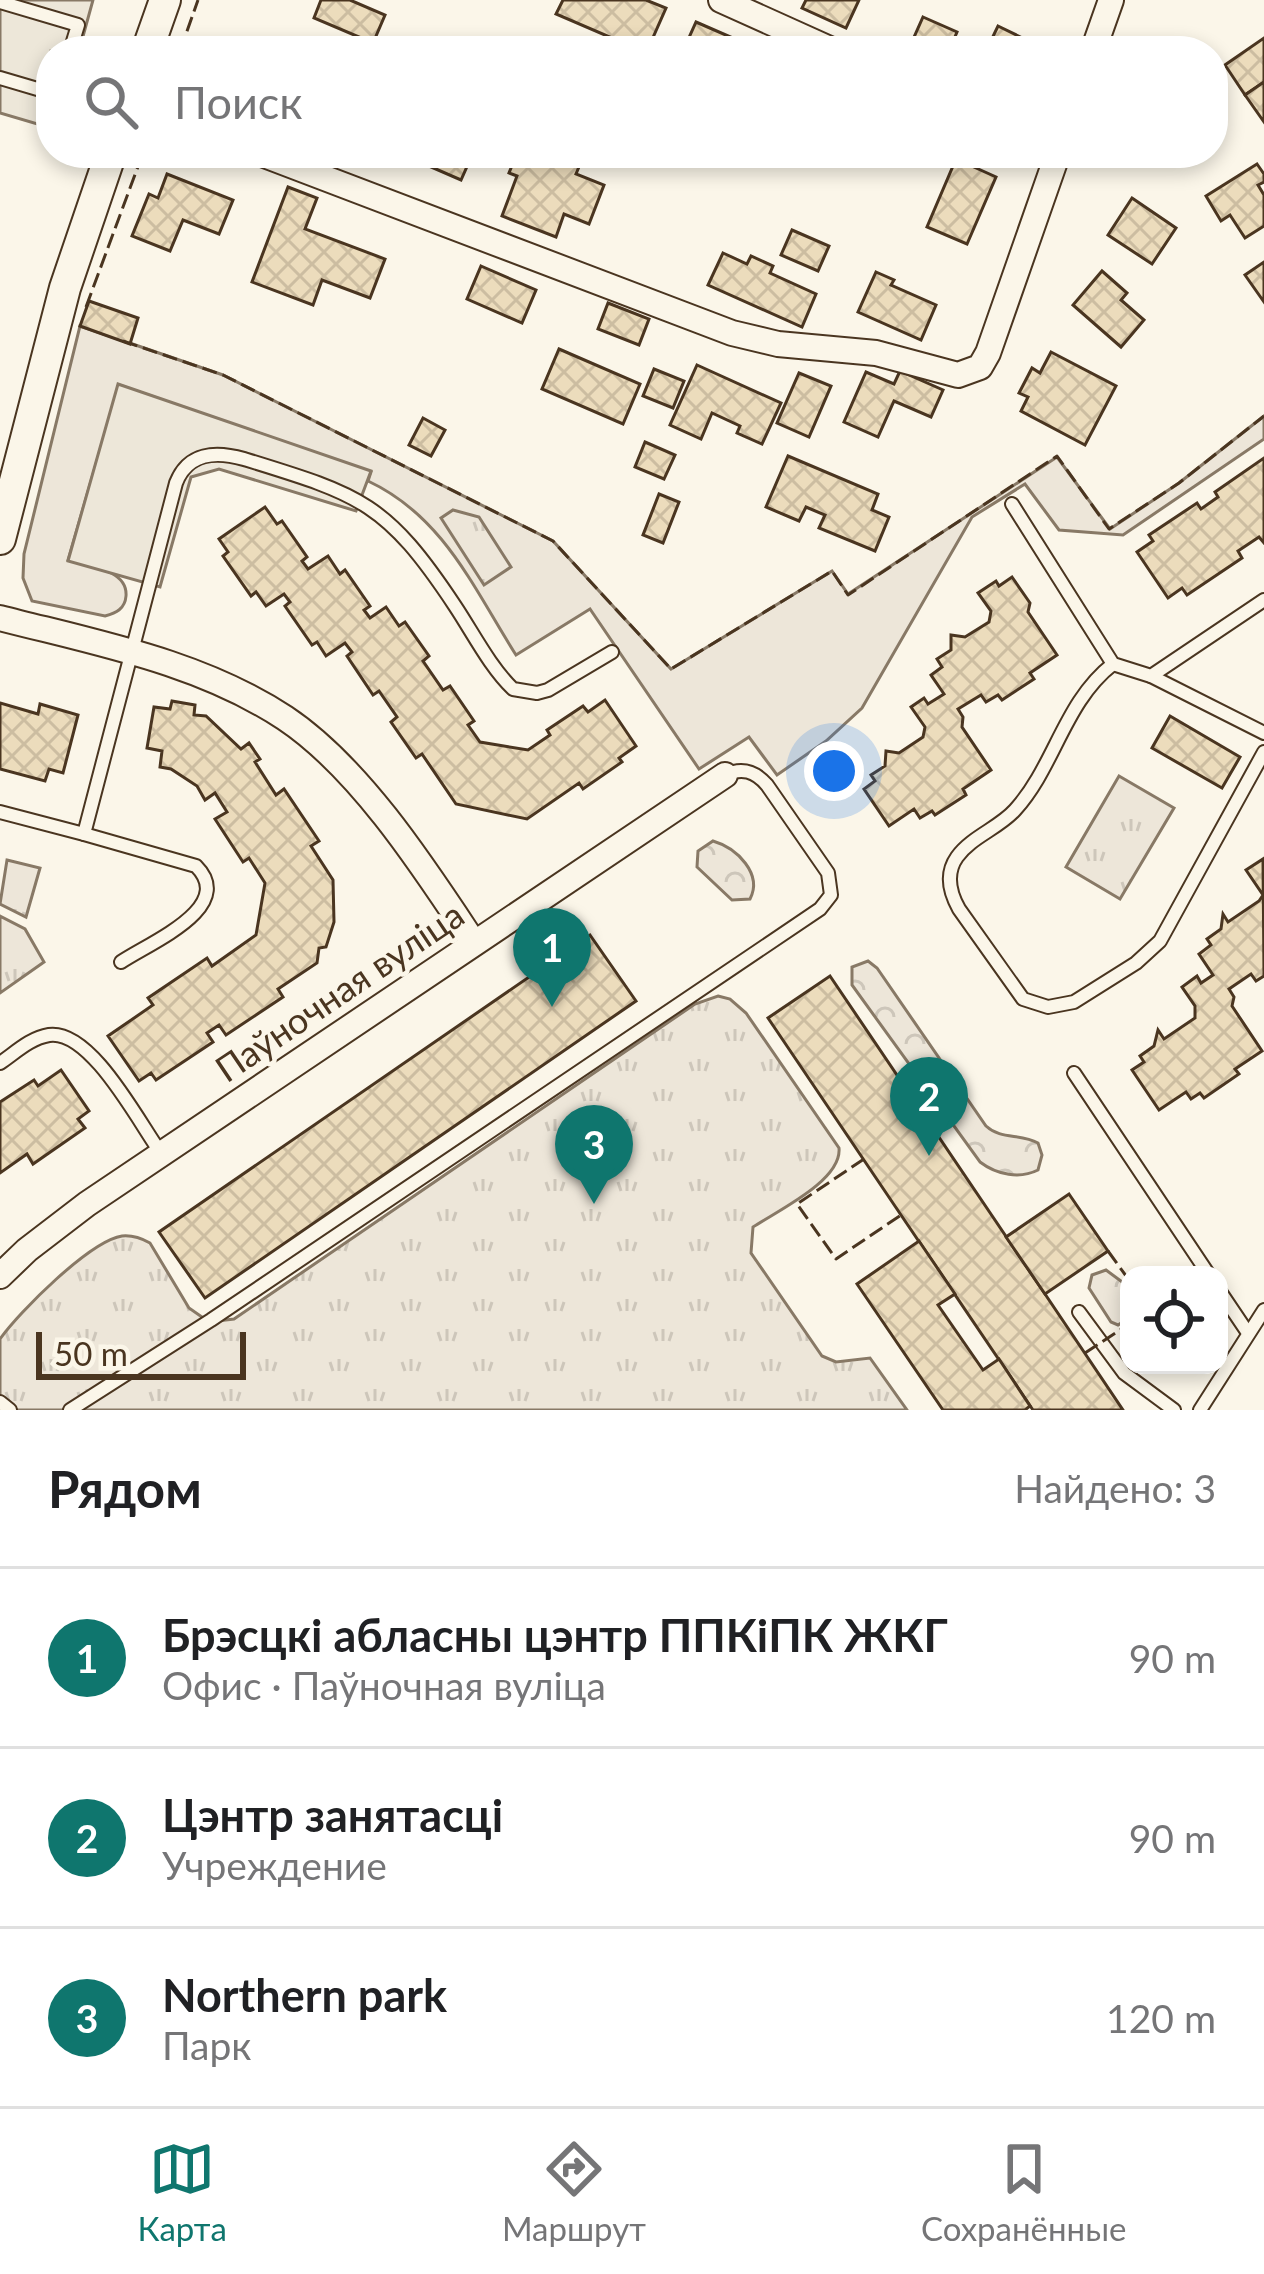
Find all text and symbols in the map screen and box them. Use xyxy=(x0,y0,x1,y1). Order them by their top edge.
search box xyxy=(36,36,1228,168)
icon: search xyxy=(78,69,144,135)
text: Поиск xyxy=(174,75,303,129)
your location xyxy=(804,741,864,801)
street label: Паўночная вуліца xyxy=(207,892,471,1090)
pin: 1 xyxy=(513,908,591,1007)
pin: 2 xyxy=(890,1057,968,1156)
pin: 3 xyxy=(555,1105,633,1204)
map controls xyxy=(1120,1266,1228,1374)
button: locate xyxy=(1120,1266,1228,1374)
scale bar xyxy=(36,1326,246,1379)
text: 50 m xyxy=(54,1333,128,1373)
text: Рядом xyxy=(48,1458,202,1519)
text: Найдено: 3 xyxy=(1014,1465,1216,1511)
text: Брэсцкі абласны цэнтр ППКіПК ЖКГ xyxy=(162,1608,948,1662)
text: 1 xyxy=(76,1635,98,1681)
text: 90 m xyxy=(1129,1635,1216,1681)
text: Офис · Паўночная вуліца xyxy=(162,1662,606,1708)
text: Цэнтр занятасці xyxy=(162,1788,503,1842)
text: 2 xyxy=(76,1815,98,1861)
text: 90 m xyxy=(1129,1815,1216,1861)
text: Учреждение xyxy=(162,1842,387,1888)
text: Northern park xyxy=(162,1968,447,2022)
text: 3 xyxy=(76,1995,98,2041)
text: 120 m xyxy=(1106,1995,1216,2041)
text: Парк xyxy=(162,2022,252,2068)
tab: Карта xyxy=(138,2136,227,2248)
tab: Маршрут xyxy=(502,2136,646,2248)
tab: Сохранённые xyxy=(921,2136,1126,2248)

